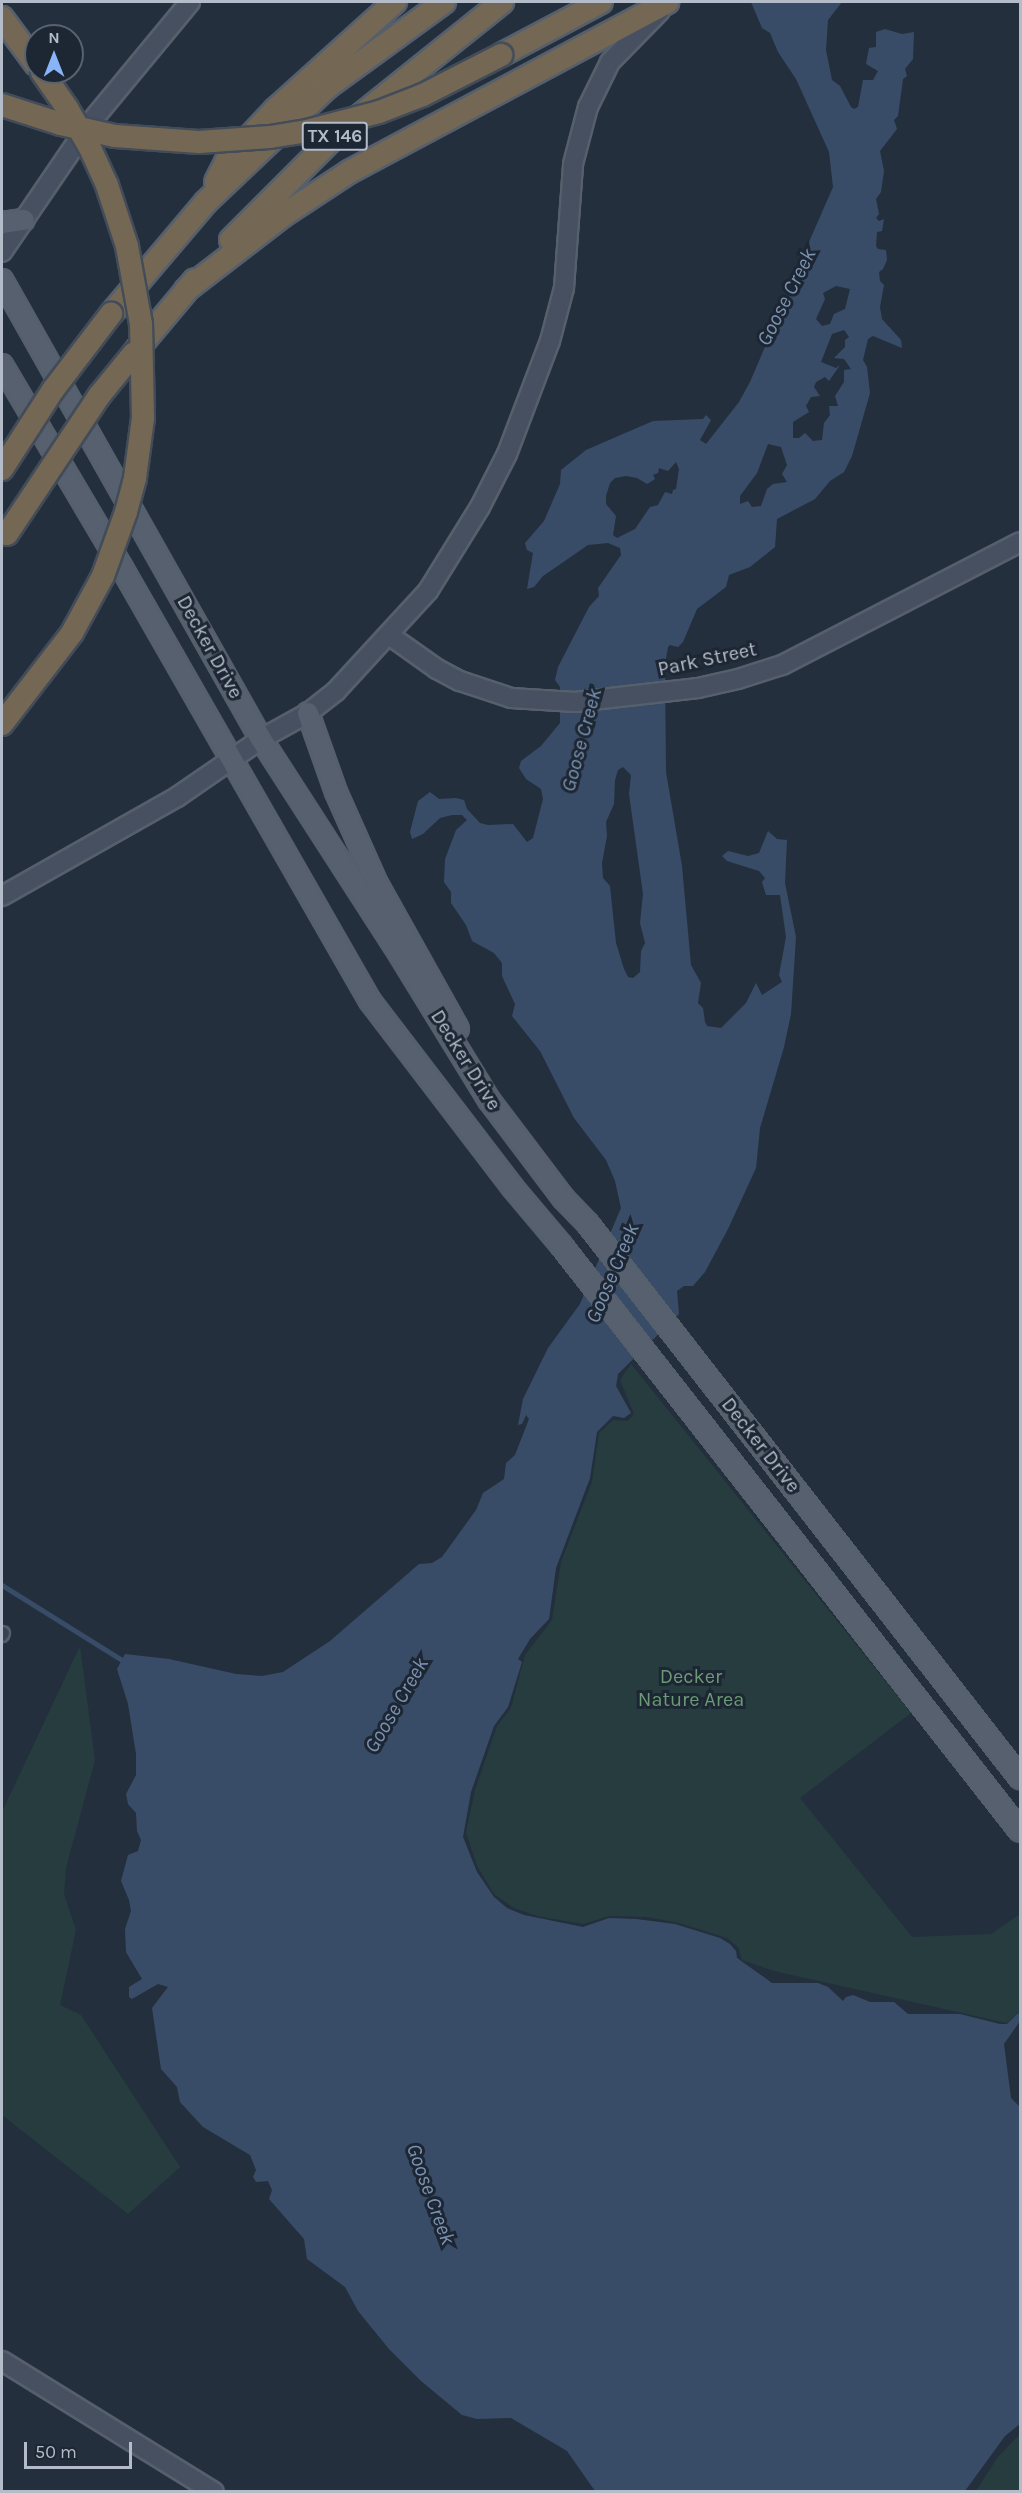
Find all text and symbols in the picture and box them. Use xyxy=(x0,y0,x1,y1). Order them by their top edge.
north arrow xyxy=(24,24,84,84)
text: N xyxy=(48,28,60,47)
road number: TX 146 xyxy=(300,121,370,151)
water label: Goose Creek xyxy=(751,244,821,350)
street label: Decker Drive xyxy=(172,591,248,703)
street label: Park Street xyxy=(655,637,759,681)
water label: Goose Creek xyxy=(555,686,607,794)
street label: Decker Drive xyxy=(426,1005,506,1115)
water label: Goose Creek xyxy=(580,1219,644,1327)
street label: Decker Drive xyxy=(716,1393,806,1497)
water label: Goose Creek xyxy=(359,1653,433,1757)
park label: Decker Nature Area xyxy=(638,1664,744,1711)
water label: Goose Creek xyxy=(401,2140,461,2248)
scale bar xyxy=(27,2430,135,2468)
text: 50 m xyxy=(35,2441,77,2463)

